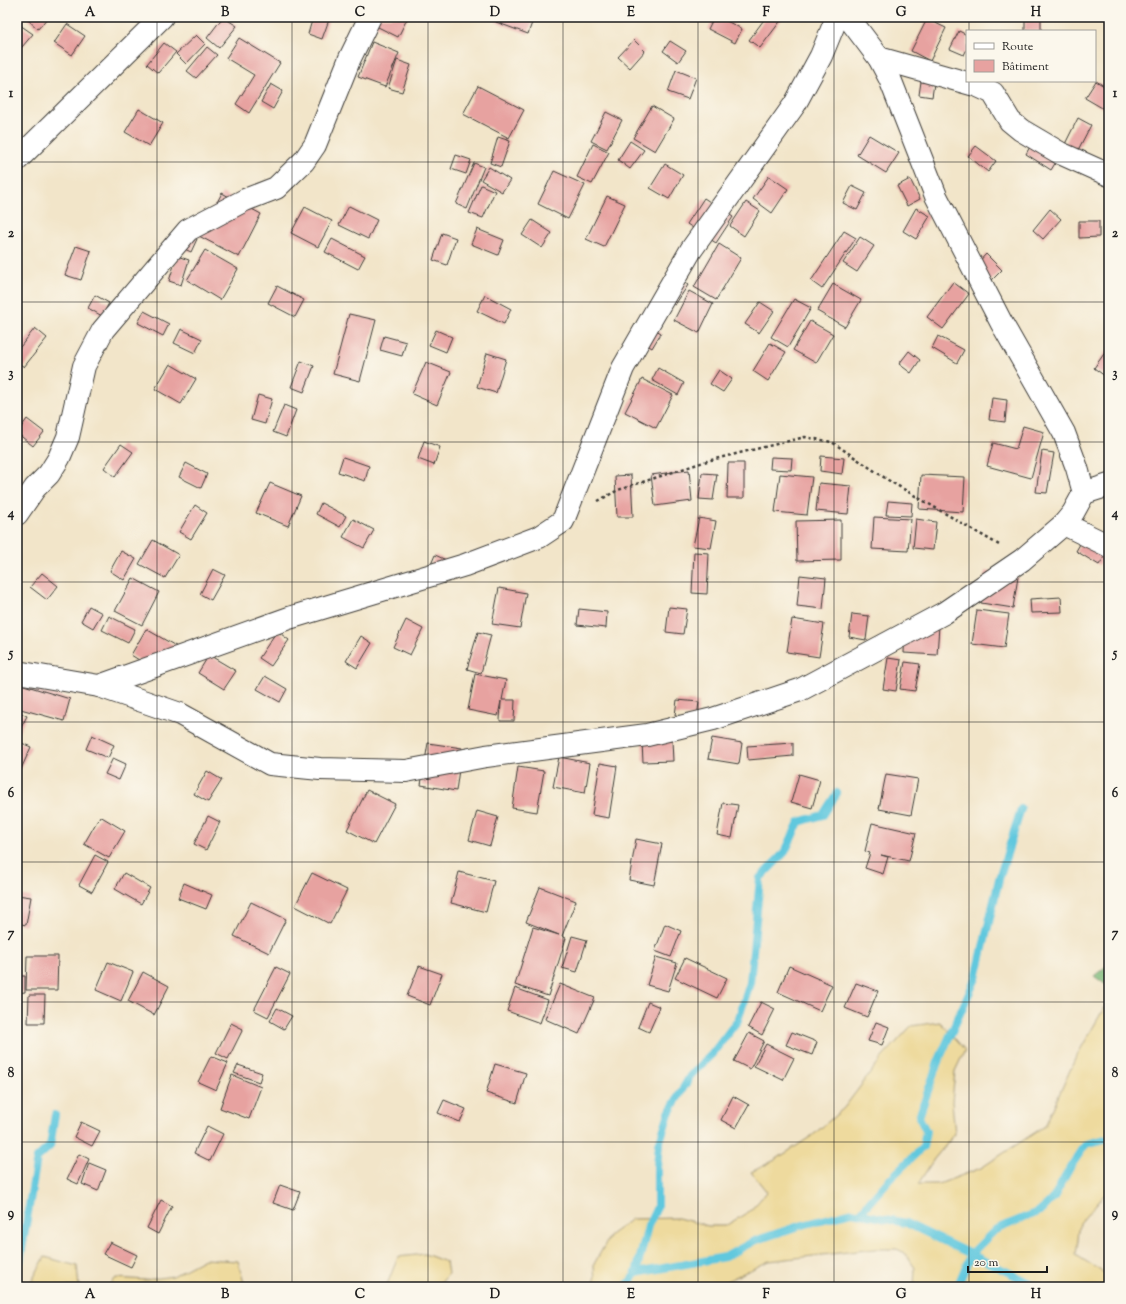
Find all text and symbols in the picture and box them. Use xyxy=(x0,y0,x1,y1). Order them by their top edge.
text: A xyxy=(85,4,96,22)
text: B xyxy=(221,4,230,22)
text: C xyxy=(355,4,365,22)
text: D xyxy=(490,4,500,22)
text: E xyxy=(627,4,635,22)
text: F xyxy=(762,4,770,22)
text: G xyxy=(896,4,907,22)
text: H xyxy=(1031,4,1042,22)
legend xyxy=(966,30,1096,82)
text: Route xyxy=(1002,38,1034,56)
text: Bâtiment xyxy=(1002,58,1049,76)
text: 1 xyxy=(9,85,14,103)
text: 1 xyxy=(1113,85,1118,103)
text: 2 xyxy=(8,225,15,243)
text: 2 xyxy=(1112,225,1119,243)
text: 3 xyxy=(8,365,14,383)
text: 3 xyxy=(1112,365,1118,383)
text: 4 xyxy=(7,505,15,523)
text: 4 xyxy=(1111,505,1119,523)
text: 5 xyxy=(8,645,14,663)
text: 5 xyxy=(1112,645,1118,663)
text: 6 xyxy=(8,785,15,803)
text: 6 xyxy=(1112,785,1119,803)
text: 7 xyxy=(8,925,15,943)
text: 7 xyxy=(1112,925,1119,943)
text: 8 xyxy=(8,1065,15,1083)
text: 8 xyxy=(1112,1065,1119,1083)
text: 9 xyxy=(8,1205,15,1223)
text: 9 xyxy=(1112,1205,1119,1223)
scale bar xyxy=(968,1248,1047,1274)
text: 20 m xyxy=(974,1254,999,1272)
text: A xyxy=(85,1286,96,1304)
text: B xyxy=(221,1286,230,1304)
text: C xyxy=(355,1286,365,1304)
text: D xyxy=(490,1286,500,1304)
text: E xyxy=(627,1286,635,1304)
text: F xyxy=(762,1286,770,1304)
text: G xyxy=(896,1286,907,1304)
text: H xyxy=(1031,1286,1042,1304)

